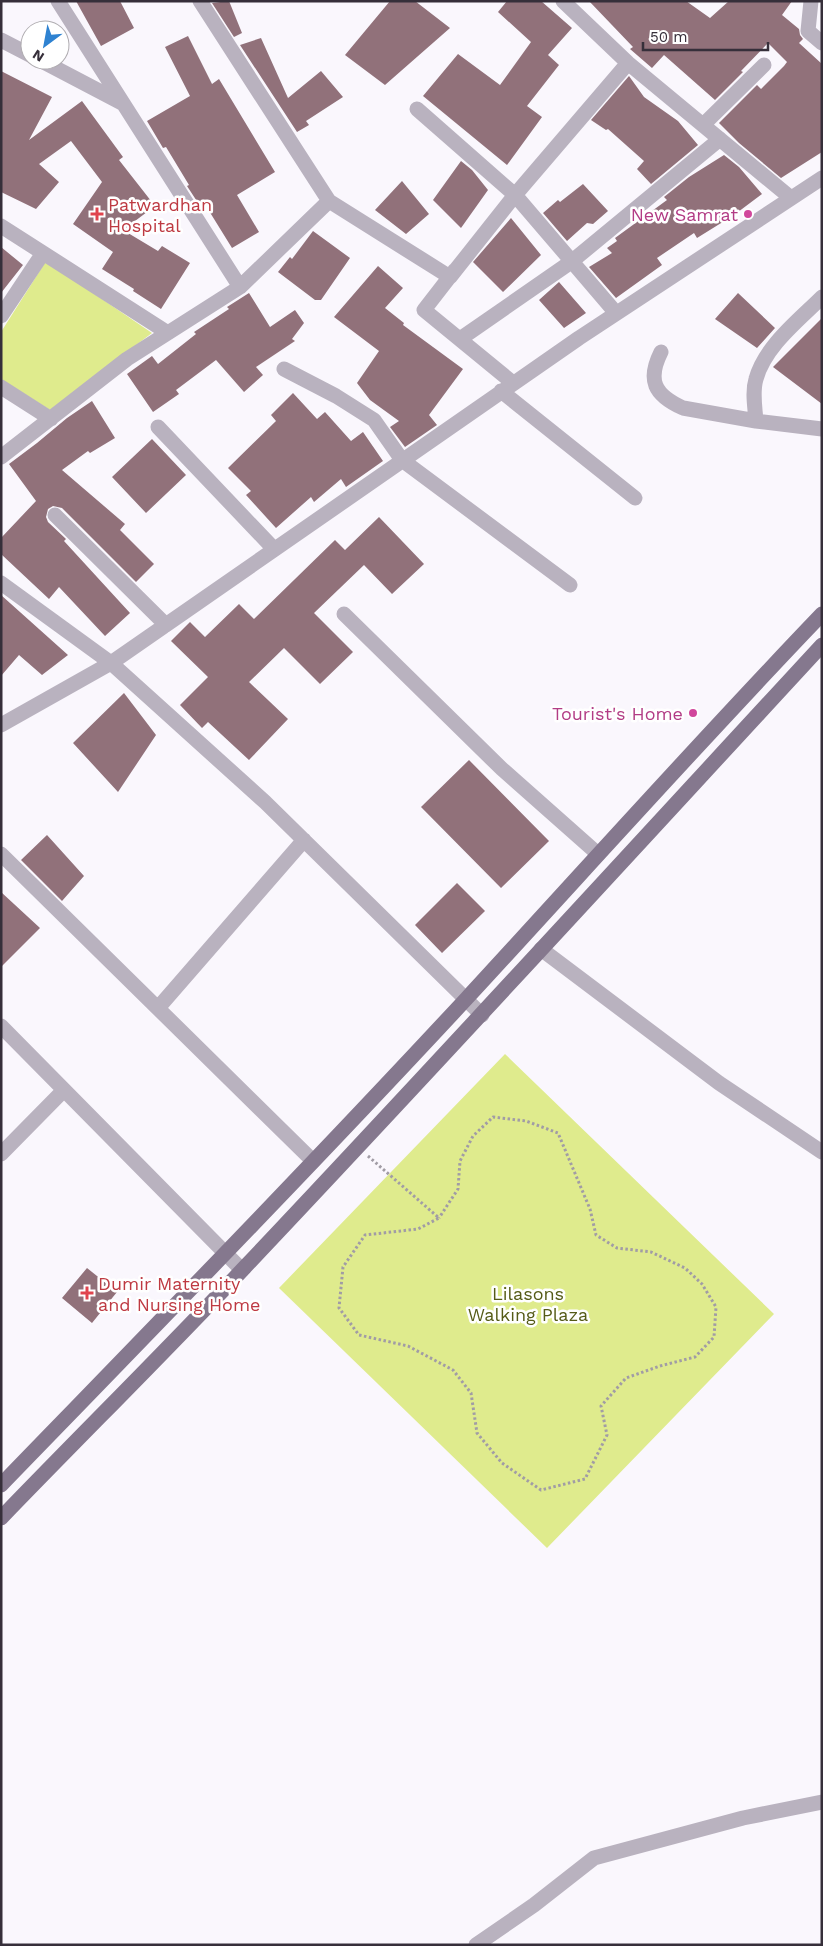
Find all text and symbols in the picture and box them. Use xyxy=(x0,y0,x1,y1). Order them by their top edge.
north arrow xyxy=(20,20,70,70)
scale bar xyxy=(643,20,768,52)
text: 50 m xyxy=(650,28,687,46)
text: N xyxy=(29,46,47,66)
place label: Patwardhan Hospital xyxy=(108,194,212,236)
place label: New Samrat xyxy=(631,204,738,225)
marker: Patwardhan Hospital xyxy=(90,207,104,221)
marker: New Samrat xyxy=(742,208,754,220)
place label: Tourist's Home xyxy=(552,703,683,724)
marker: Tourist's Home xyxy=(687,707,699,719)
place label: Dumir Maternity and Nursing Home xyxy=(98,1273,260,1315)
park label: Lilasons Walking Plaza xyxy=(468,1283,588,1325)
marker: Dumir Maternity and Nursing Home xyxy=(80,1286,94,1300)

